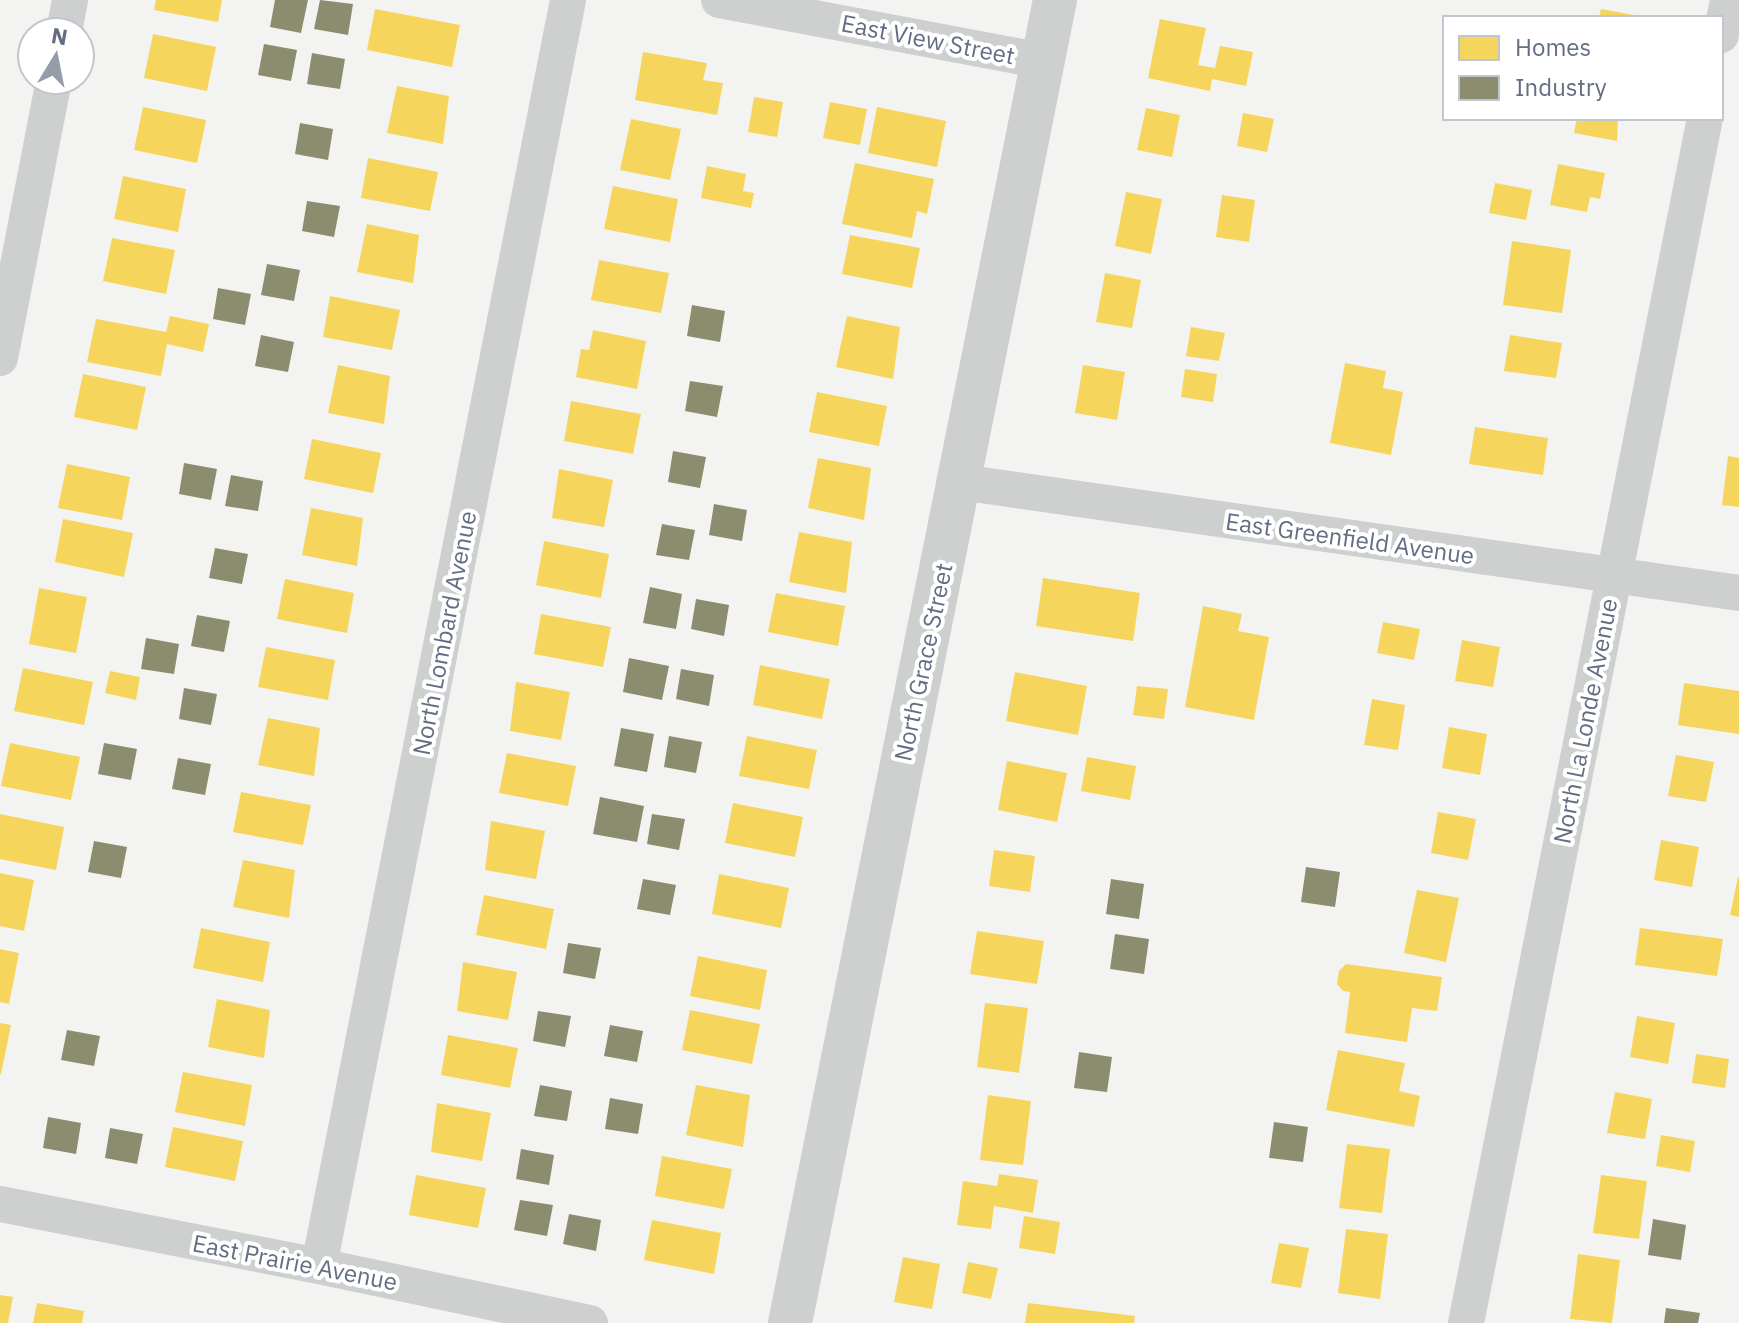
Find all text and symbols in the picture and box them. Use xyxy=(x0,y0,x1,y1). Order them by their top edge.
street label: East View Street xyxy=(839,7,1017,71)
north arrow xyxy=(16,16,96,96)
legend xyxy=(1443,16,1723,120)
text: N xyxy=(49,20,70,51)
text: Homes xyxy=(1515,31,1591,63)
text: Industry xyxy=(1515,71,1607,103)
street label: East Greenfield Avenue xyxy=(1224,505,1476,571)
street label: North Lombard Avenue xyxy=(405,508,483,758)
street label: North Grace Street xyxy=(886,560,960,764)
street label: North La Londe Avenue xyxy=(1546,596,1624,846)
street label: East Prairie Avenue xyxy=(190,1226,400,1298)

